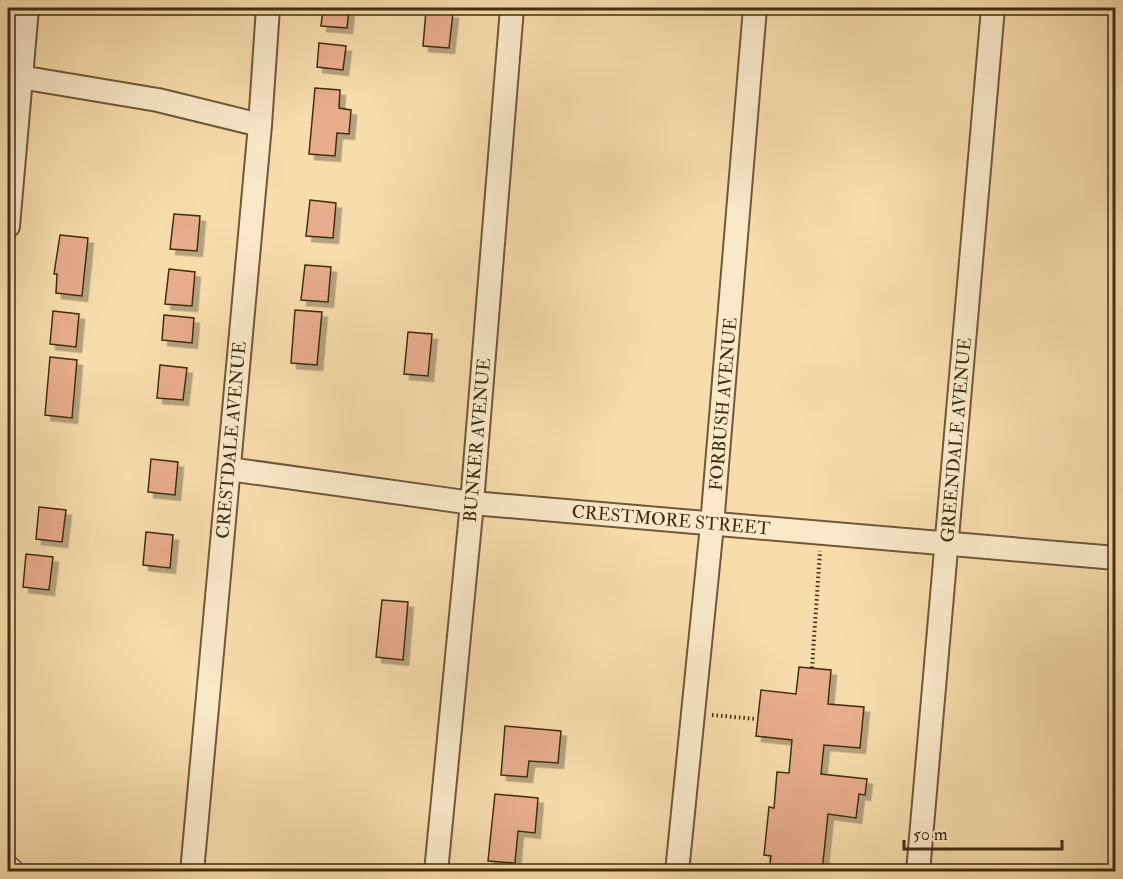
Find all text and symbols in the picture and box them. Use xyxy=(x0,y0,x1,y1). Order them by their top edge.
street label: FORBUSH AVENUE xyxy=(704,316,743,492)
street label: GREENDALE AVENUE xyxy=(936,336,977,544)
street label: CRESTDALE AVENUE xyxy=(211,340,252,540)
street label: BUNKER AVENUE xyxy=(459,357,496,523)
street label: CRESTMORE STREET xyxy=(571,500,772,541)
scale bar xyxy=(904,813,1062,851)
text: 50 m xyxy=(913,823,948,846)

